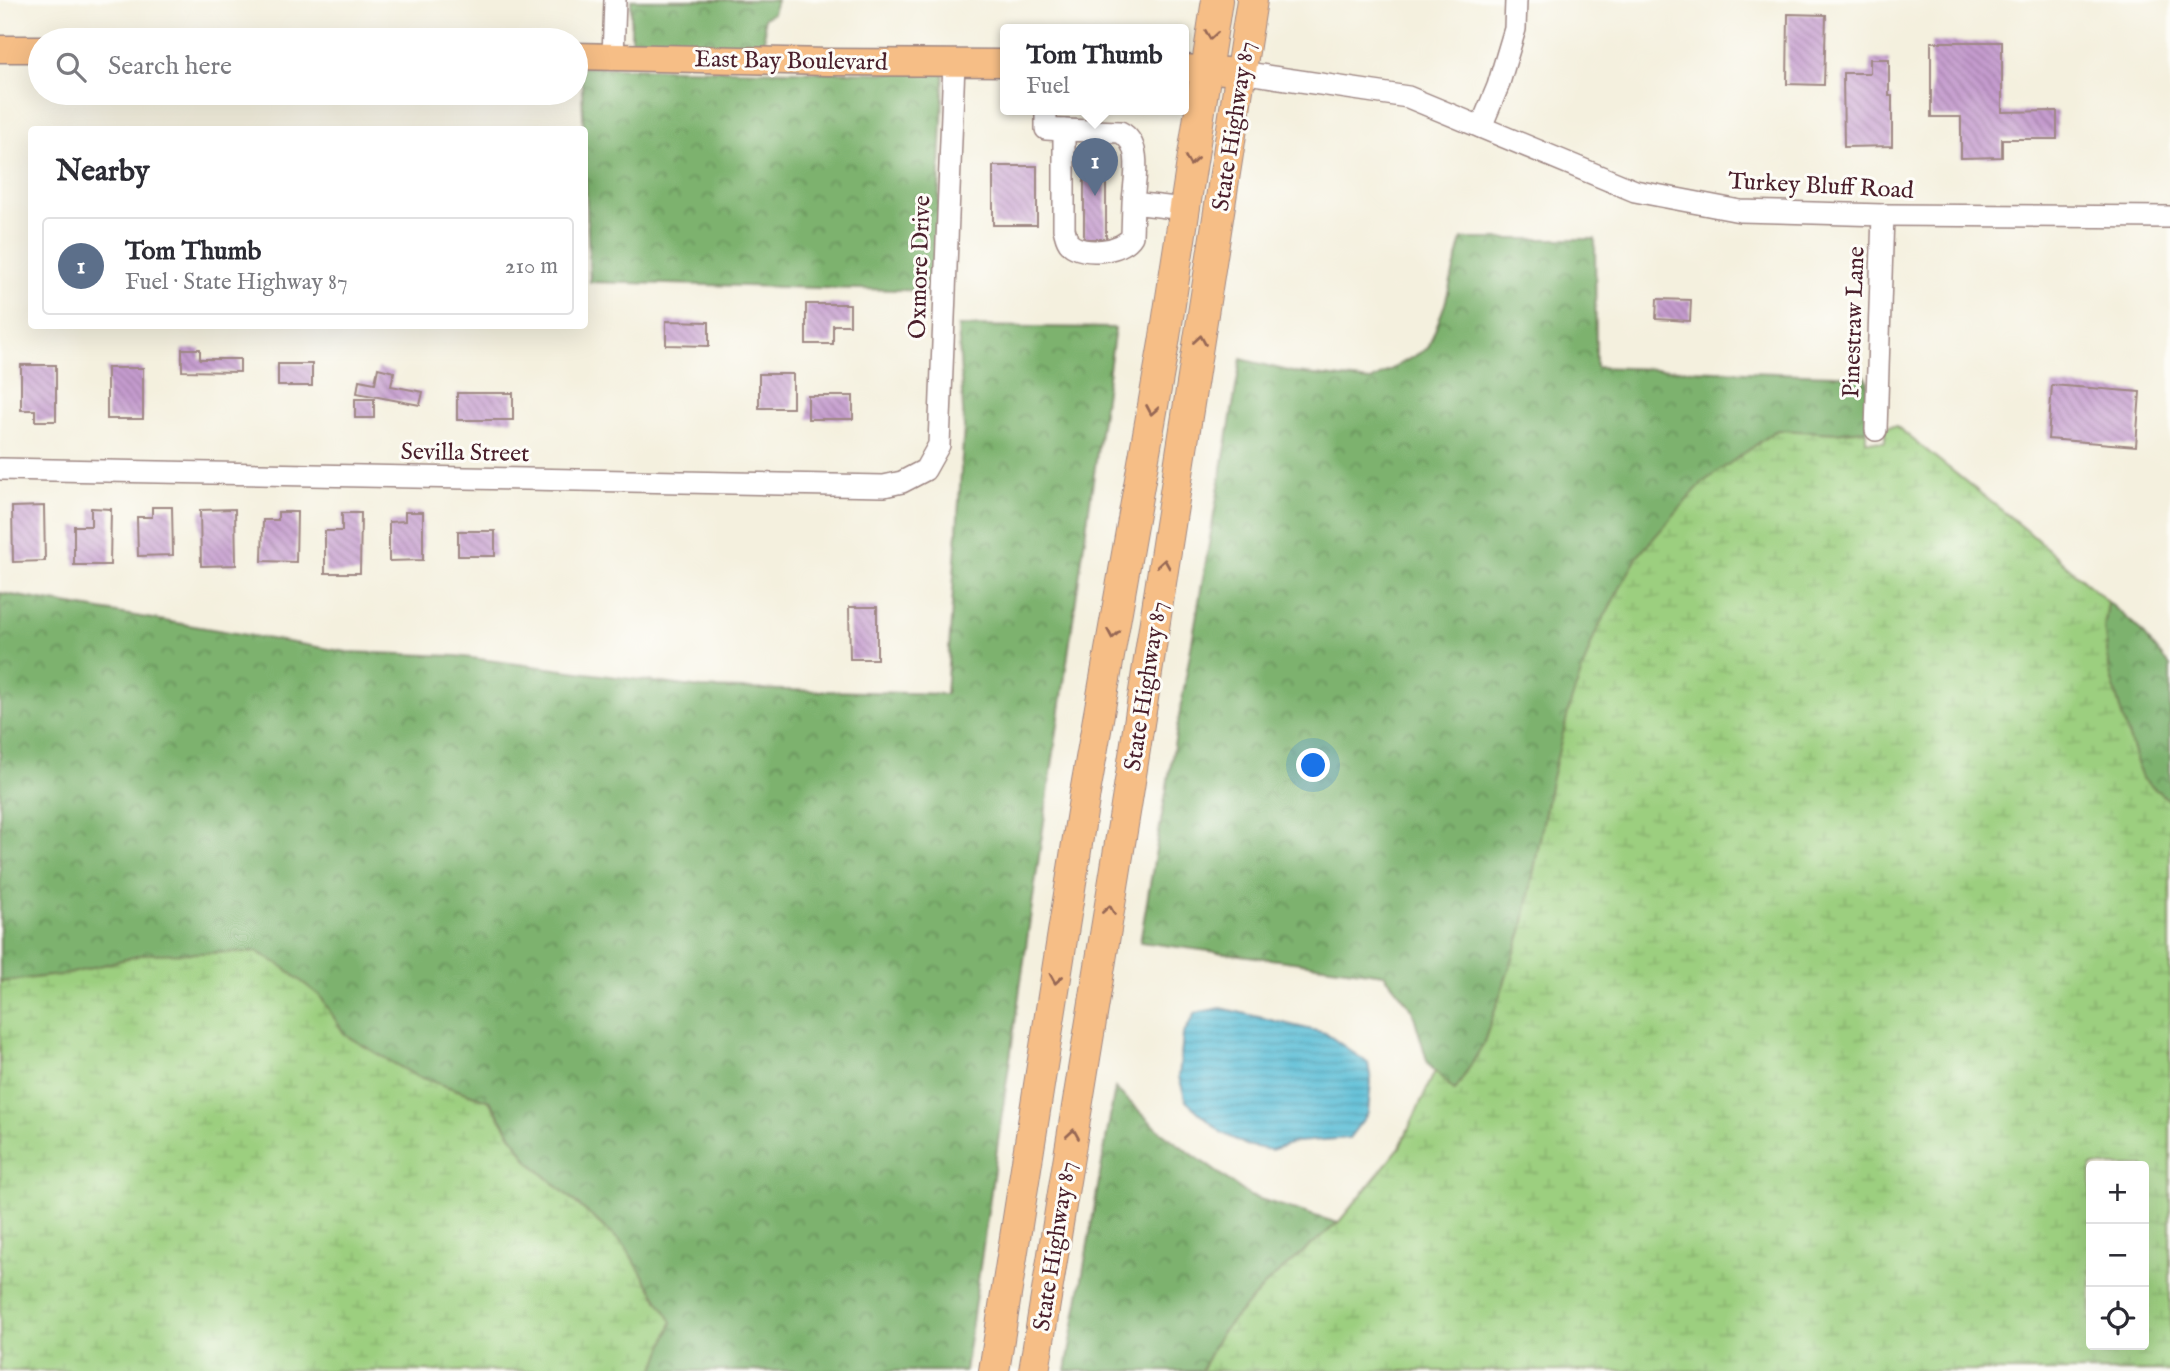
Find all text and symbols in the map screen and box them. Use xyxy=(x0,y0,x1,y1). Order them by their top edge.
popup xyxy=(1000,24,1189,115)
search box xyxy=(28,28,588,105)
one-way arrow xyxy=(1204,29,1219,41)
text: Tom Thumb xyxy=(1026,39,1163,72)
street label: State Highway 87 xyxy=(1206,39,1263,213)
street label: East Bay Boulevard xyxy=(694,44,888,79)
icon: search xyxy=(52,48,90,86)
text: Search here xyxy=(108,50,232,83)
text: Fuel xyxy=(1026,72,1070,101)
pin: 1 xyxy=(1072,138,1118,196)
text: Nearby xyxy=(56,153,149,191)
one-way arrow xyxy=(1184,155,1199,167)
street label: Turkey Bluff Road xyxy=(1727,166,1915,207)
street label: Oxmore Drive xyxy=(902,195,938,339)
text: Tom Thumb xyxy=(125,235,261,268)
street label: Pinestraw Lane xyxy=(1836,246,1873,398)
text: 1 xyxy=(77,252,85,281)
text: 210 m xyxy=(505,252,558,281)
text: Fuel · State Highway 87 xyxy=(125,268,348,297)
one-way arrow xyxy=(1192,334,1207,345)
one-way arrow xyxy=(1145,404,1160,416)
street label: Sevilla Street xyxy=(400,437,530,470)
one-way arrow xyxy=(1157,558,1172,570)
street label: State Highway 87 xyxy=(1118,599,1175,773)
one-way arrow xyxy=(1106,628,1121,640)
your location xyxy=(1296,748,1330,782)
one-way arrow xyxy=(1101,904,1116,916)
one-way arrow xyxy=(1049,973,1064,985)
one-way arrow xyxy=(1065,1128,1080,1140)
street label: State Highway 87 xyxy=(1027,1159,1084,1333)
map controls xyxy=(2086,1161,2149,1350)
button: + xyxy=(2086,1161,2149,1224)
button: − xyxy=(2086,1224,2149,1287)
button: locate xyxy=(2086,1287,2149,1350)

